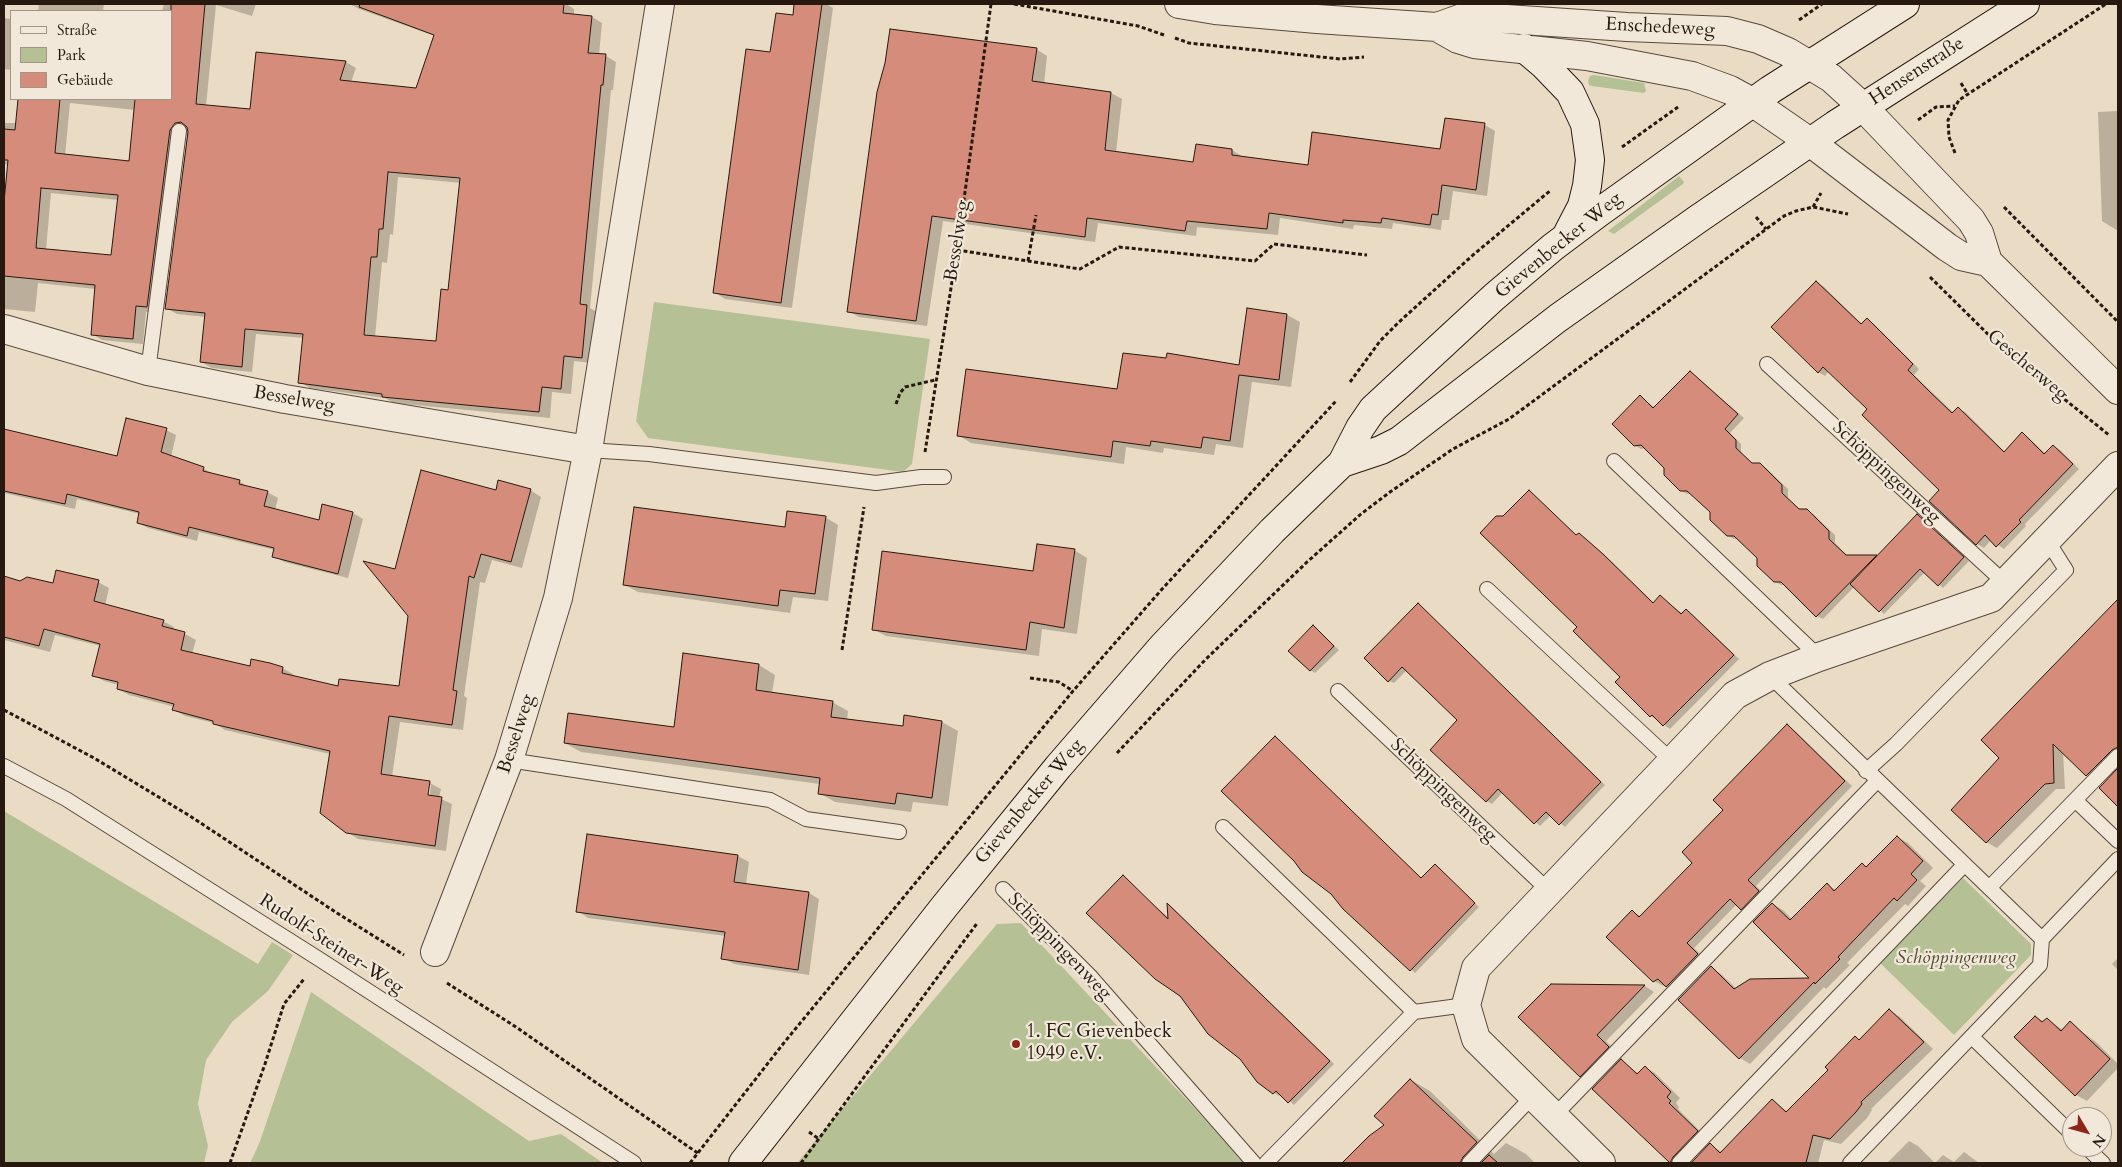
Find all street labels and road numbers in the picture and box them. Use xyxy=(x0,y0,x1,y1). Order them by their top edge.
street label: Enschedeweg xyxy=(1605,14,1715,42)
street label: Hensenstraße xyxy=(1865,33,1969,111)
street label: Gievenbecker Weg xyxy=(1491,188,1627,304)
street label: Besselweg xyxy=(940,199,976,283)
street label: Gescherweg xyxy=(1982,325,2072,407)
street label: Besselweg xyxy=(252,382,336,418)
street label: Schöppingenweg xyxy=(1827,417,1945,529)
street label: Besselweg xyxy=(493,691,541,777)
street label: Schöppingenweg xyxy=(1385,734,1501,848)
street label: Gievenbecker Weg xyxy=(971,735,1089,869)
street label: Schöppingenweg xyxy=(1002,889,1116,1005)
street label: Rudolf-Steiner-Weg xyxy=(254,890,408,1000)

